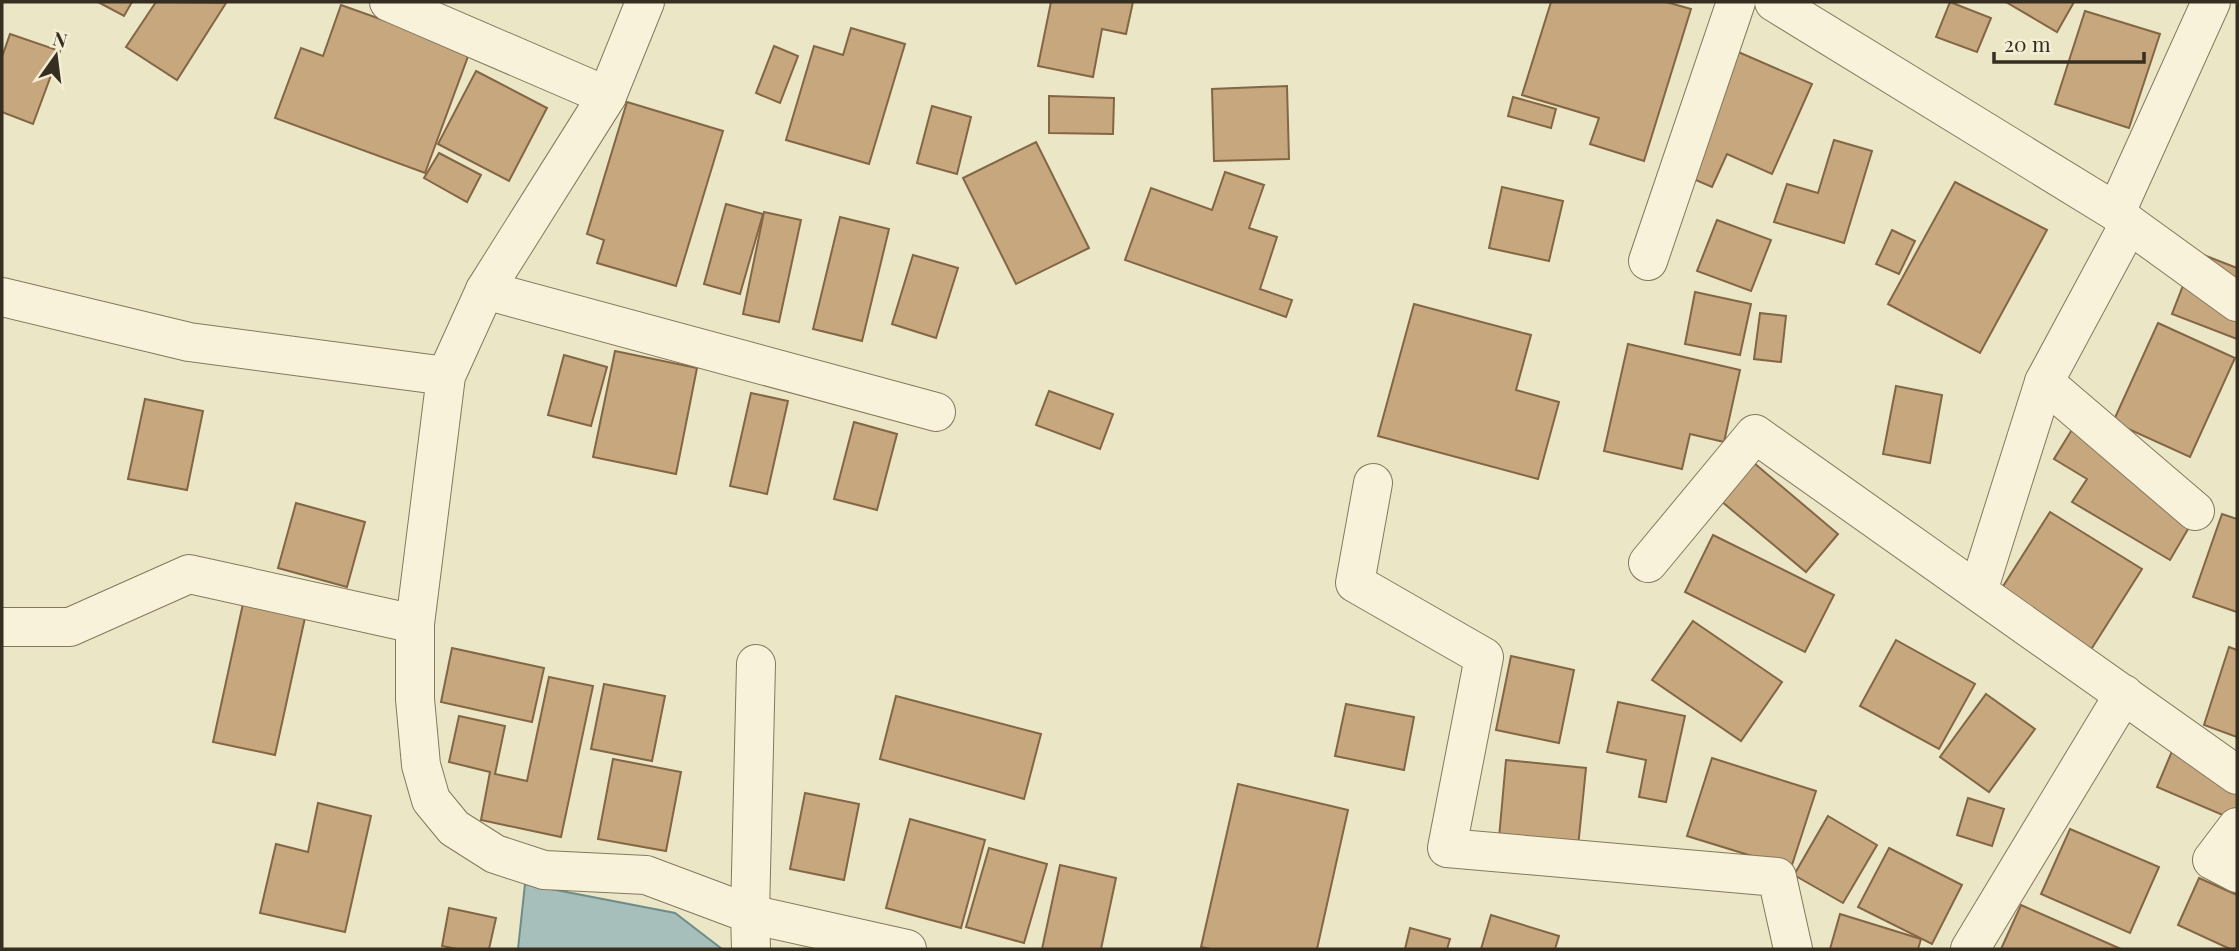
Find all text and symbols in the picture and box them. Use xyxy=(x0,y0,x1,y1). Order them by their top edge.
north arrow xyxy=(21,21,91,91)
scale bar xyxy=(1994,21,2144,65)
text: N xyxy=(51,24,70,53)
text: 20 m xyxy=(2004,29,2051,57)

